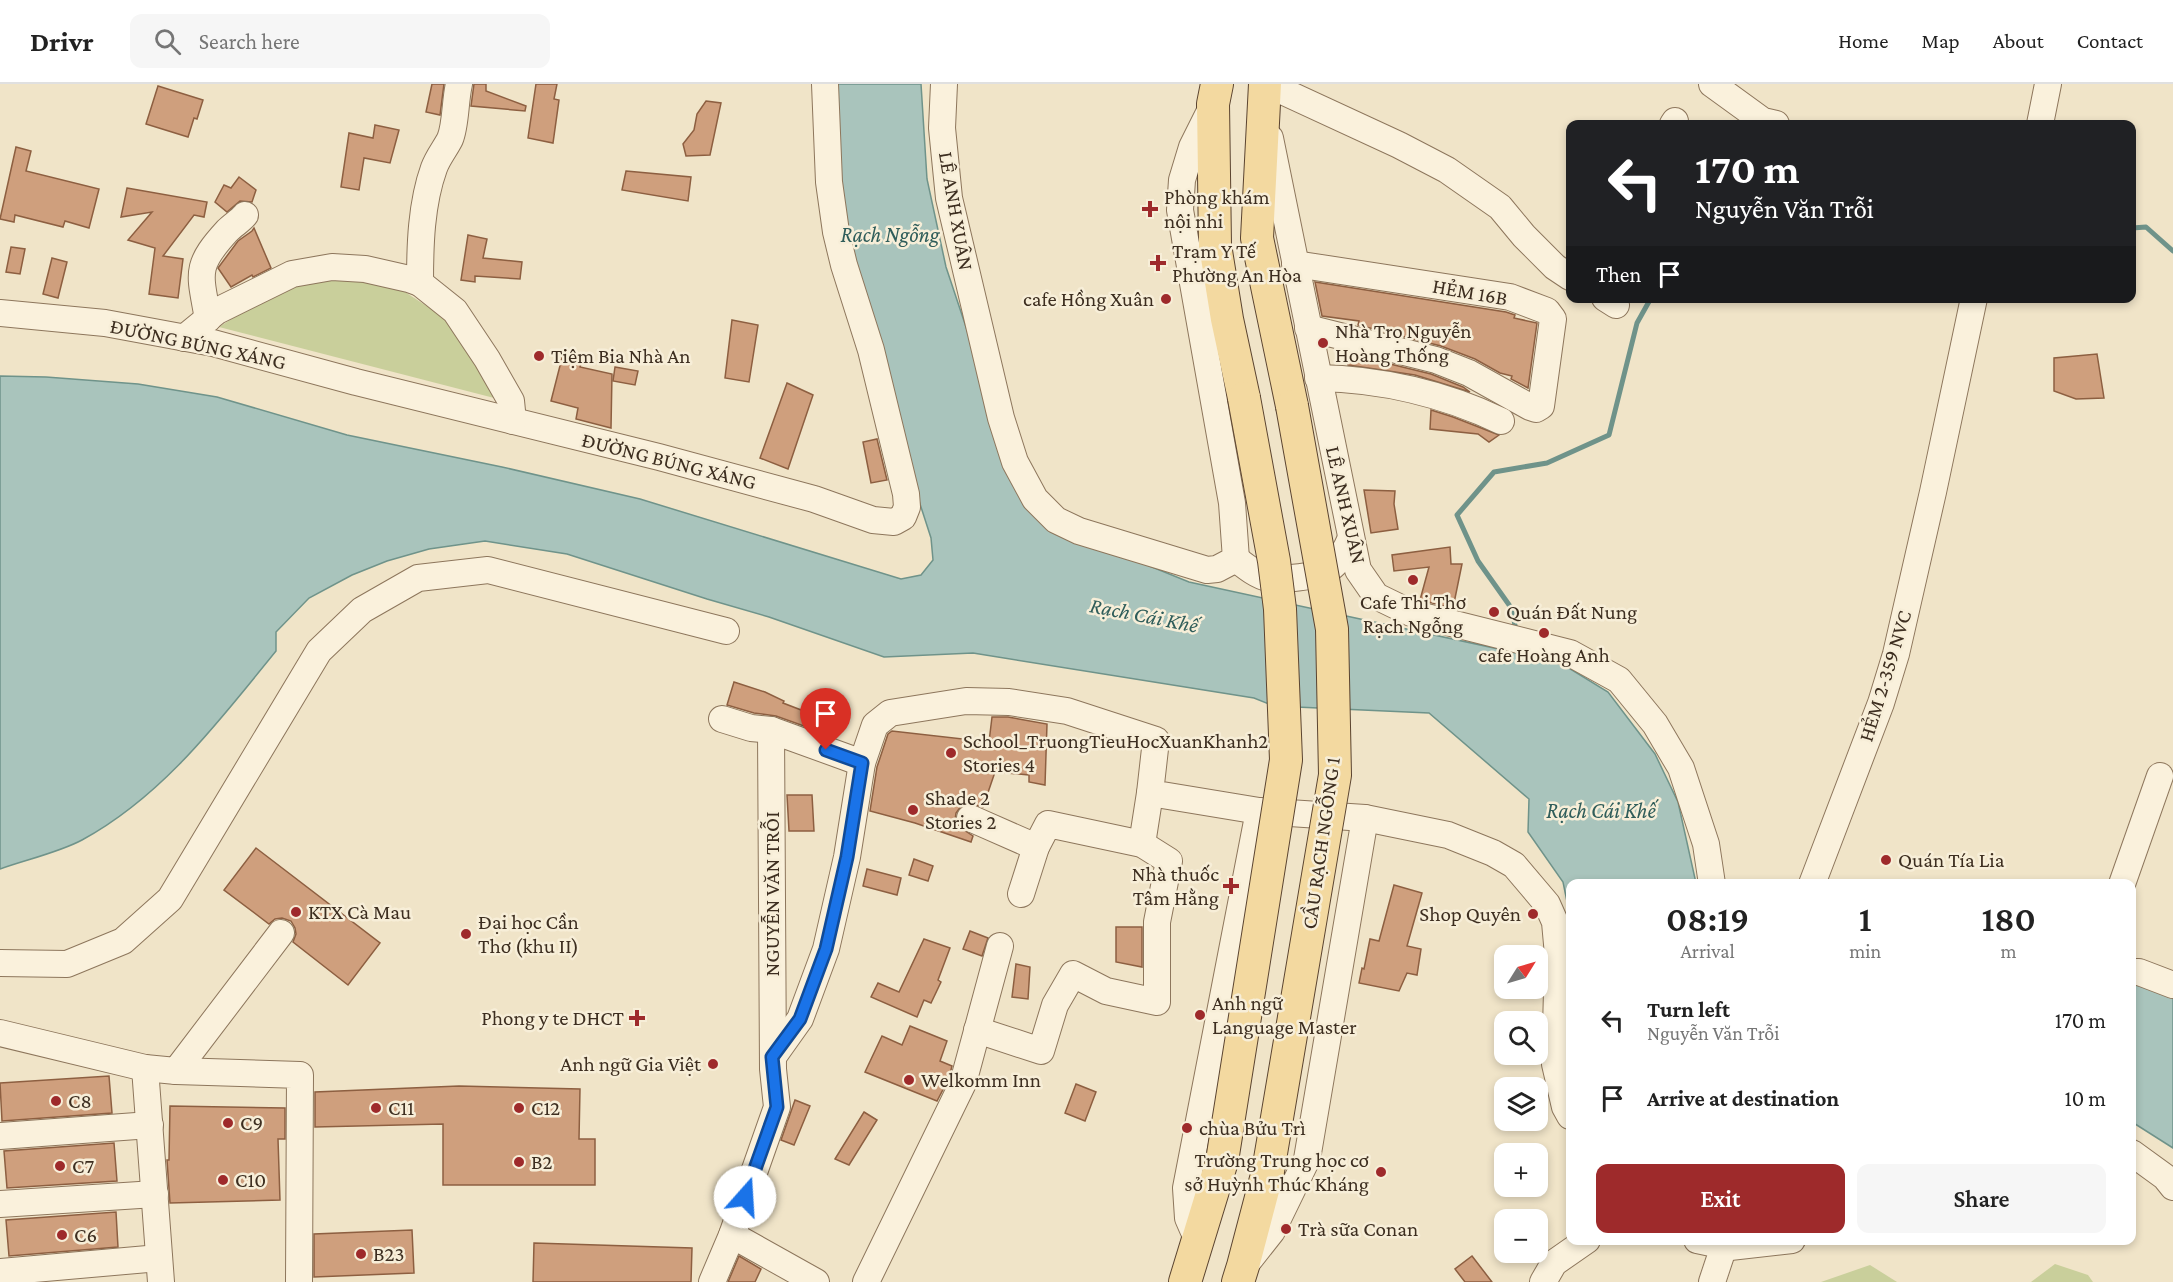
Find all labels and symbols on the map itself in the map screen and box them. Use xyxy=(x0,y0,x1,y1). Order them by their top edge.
street label: LÊ ANH XUÂN xyxy=(934,150,978,272)
place label: Phòng khám nội nhi xyxy=(1164,185,1270,233)
marker: Phòng khám nội nhi xyxy=(1141,200,1159,218)
water label: Rạch Ngỗng xyxy=(841,222,941,247)
place label: Trạm Y Tế Phường An Hòa xyxy=(1172,239,1302,287)
marker: Trạm Y Tế Phường An Hòa xyxy=(1149,254,1167,272)
street label: HẺM 16B xyxy=(1431,274,1509,310)
place label: cafe Hồng Xuân xyxy=(1023,287,1154,311)
marker: cafe Hồng Xuân xyxy=(1159,292,1173,306)
street label: ĐƯỜNG BÚNG XÁNG xyxy=(108,314,288,374)
place label: Nhà Trọ Nguyễn Hoàng Thống xyxy=(1335,319,1471,367)
marker: Nhà Trọ Nguyễn Hoàng Thống xyxy=(1316,336,1330,350)
place label: Tiệm Bia Nhà An xyxy=(551,344,691,368)
marker: Tiệm Bia Nhà An xyxy=(532,349,546,363)
street label: ĐƯỜNG BÚNG XÁNG xyxy=(579,428,759,494)
street label: LÊ ANH XUÂN xyxy=(1321,444,1371,566)
marker: Cafe Thi Thơ Rạch Ngỗng xyxy=(1406,573,1420,587)
place label: Cafe Thi Thơ Rạch Ngỗng xyxy=(1360,590,1467,638)
water label: Rạch Cái Khế xyxy=(1088,592,1204,638)
place label: Quán Đất Nung xyxy=(1506,600,1637,624)
marker: Quán Đất Nung xyxy=(1487,605,1501,619)
street label: HẺM 2-359 NVC xyxy=(1854,607,1916,745)
marker: cafe Hoàng Anh xyxy=(1537,626,1551,640)
place label: cafe Hoàng Anh xyxy=(1478,643,1610,667)
pin xyxy=(800,688,851,750)
place label: School_TruongTieuHocXuanKhanh2 Stories 4 xyxy=(963,729,1268,777)
marker: School_TruongTieuHocXuanKhanh2 Stories 4 xyxy=(944,746,958,760)
street label: CẦU RẠCH NGỖNG 1 xyxy=(1296,755,1345,931)
place label: Shade 2 Stories 2 xyxy=(925,786,996,834)
water label: Rạch Cái Khế xyxy=(1546,798,1659,823)
marker: Shade 2 Stories 2 xyxy=(906,803,920,817)
street label: NGUYỄN VĂN TRỖI xyxy=(759,811,784,977)
place label: Quán Tía Lia xyxy=(1898,848,2005,872)
marker: Quán Tía Lia xyxy=(1879,853,1893,867)
place label: Nhà thuốc Tâm Hằng xyxy=(1132,862,1219,910)
marker: Nhà thuốc Tâm Hằng xyxy=(1224,879,1238,893)
place label: KTX Cà Mau xyxy=(308,900,411,924)
place label: Shop Quyên xyxy=(1419,902,1521,926)
marker: KTX Cà Mau xyxy=(289,905,303,919)
marker: Shop Quyên xyxy=(1526,907,1540,921)
place label: Đại học Cần Thơ (khu II) xyxy=(478,910,579,958)
marker: Đại học Cần Thơ (khu II) xyxy=(459,927,473,941)
north arrow xyxy=(1494,945,1548,999)
place label: Anh ngữ Language Master xyxy=(1212,991,1357,1039)
place label: Phong y te DHCT xyxy=(481,1006,625,1030)
marker: Anh ngữ Language Master xyxy=(1193,1008,1207,1022)
marker: Phong y te DHCT xyxy=(628,1009,646,1027)
place label: Anh ngữ Gia Việt xyxy=(560,1052,702,1076)
marker: Anh ngữ Gia Việt xyxy=(706,1057,720,1071)
place label: Welkomm Inn xyxy=(921,1068,1041,1092)
marker: Welkomm Inn xyxy=(902,1073,916,1087)
place label: C8 xyxy=(68,1089,92,1113)
marker: C8 xyxy=(49,1094,63,1108)
place label: C11 xyxy=(388,1096,414,1120)
place label: C12 xyxy=(531,1096,560,1120)
marker: C11 xyxy=(369,1101,383,1115)
marker: C12 xyxy=(512,1101,526,1115)
place label: C9 xyxy=(240,1111,263,1135)
marker: C9 xyxy=(221,1116,235,1130)
place label: chùa Bửu Trì xyxy=(1199,1116,1306,1140)
marker: chùa Bửu Trì xyxy=(1180,1121,1194,1135)
place label: Trường Trung học cơ sở Huỳnh Thúc Kháng xyxy=(1184,1148,1370,1196)
place label: B2 xyxy=(531,1150,553,1174)
place label: C7 xyxy=(72,1154,94,1178)
marker: B2 xyxy=(512,1155,526,1169)
marker: C7 xyxy=(53,1159,67,1173)
position arrow xyxy=(713,1165,777,1229)
marker: Trường Trung học cơ sở Huỳnh Thúc Kháng xyxy=(1374,1165,1388,1179)
place label: C10 xyxy=(235,1168,266,1192)
marker: C10 xyxy=(216,1173,230,1187)
place label: Trà sữa Conan xyxy=(1298,1217,1418,1241)
marker: Trà sữa Conan xyxy=(1279,1222,1293,1236)
place label: C6 xyxy=(74,1223,97,1247)
marker: C6 xyxy=(55,1228,69,1242)
place label: B23 xyxy=(373,1242,404,1266)
marker: B23 xyxy=(354,1247,368,1261)

